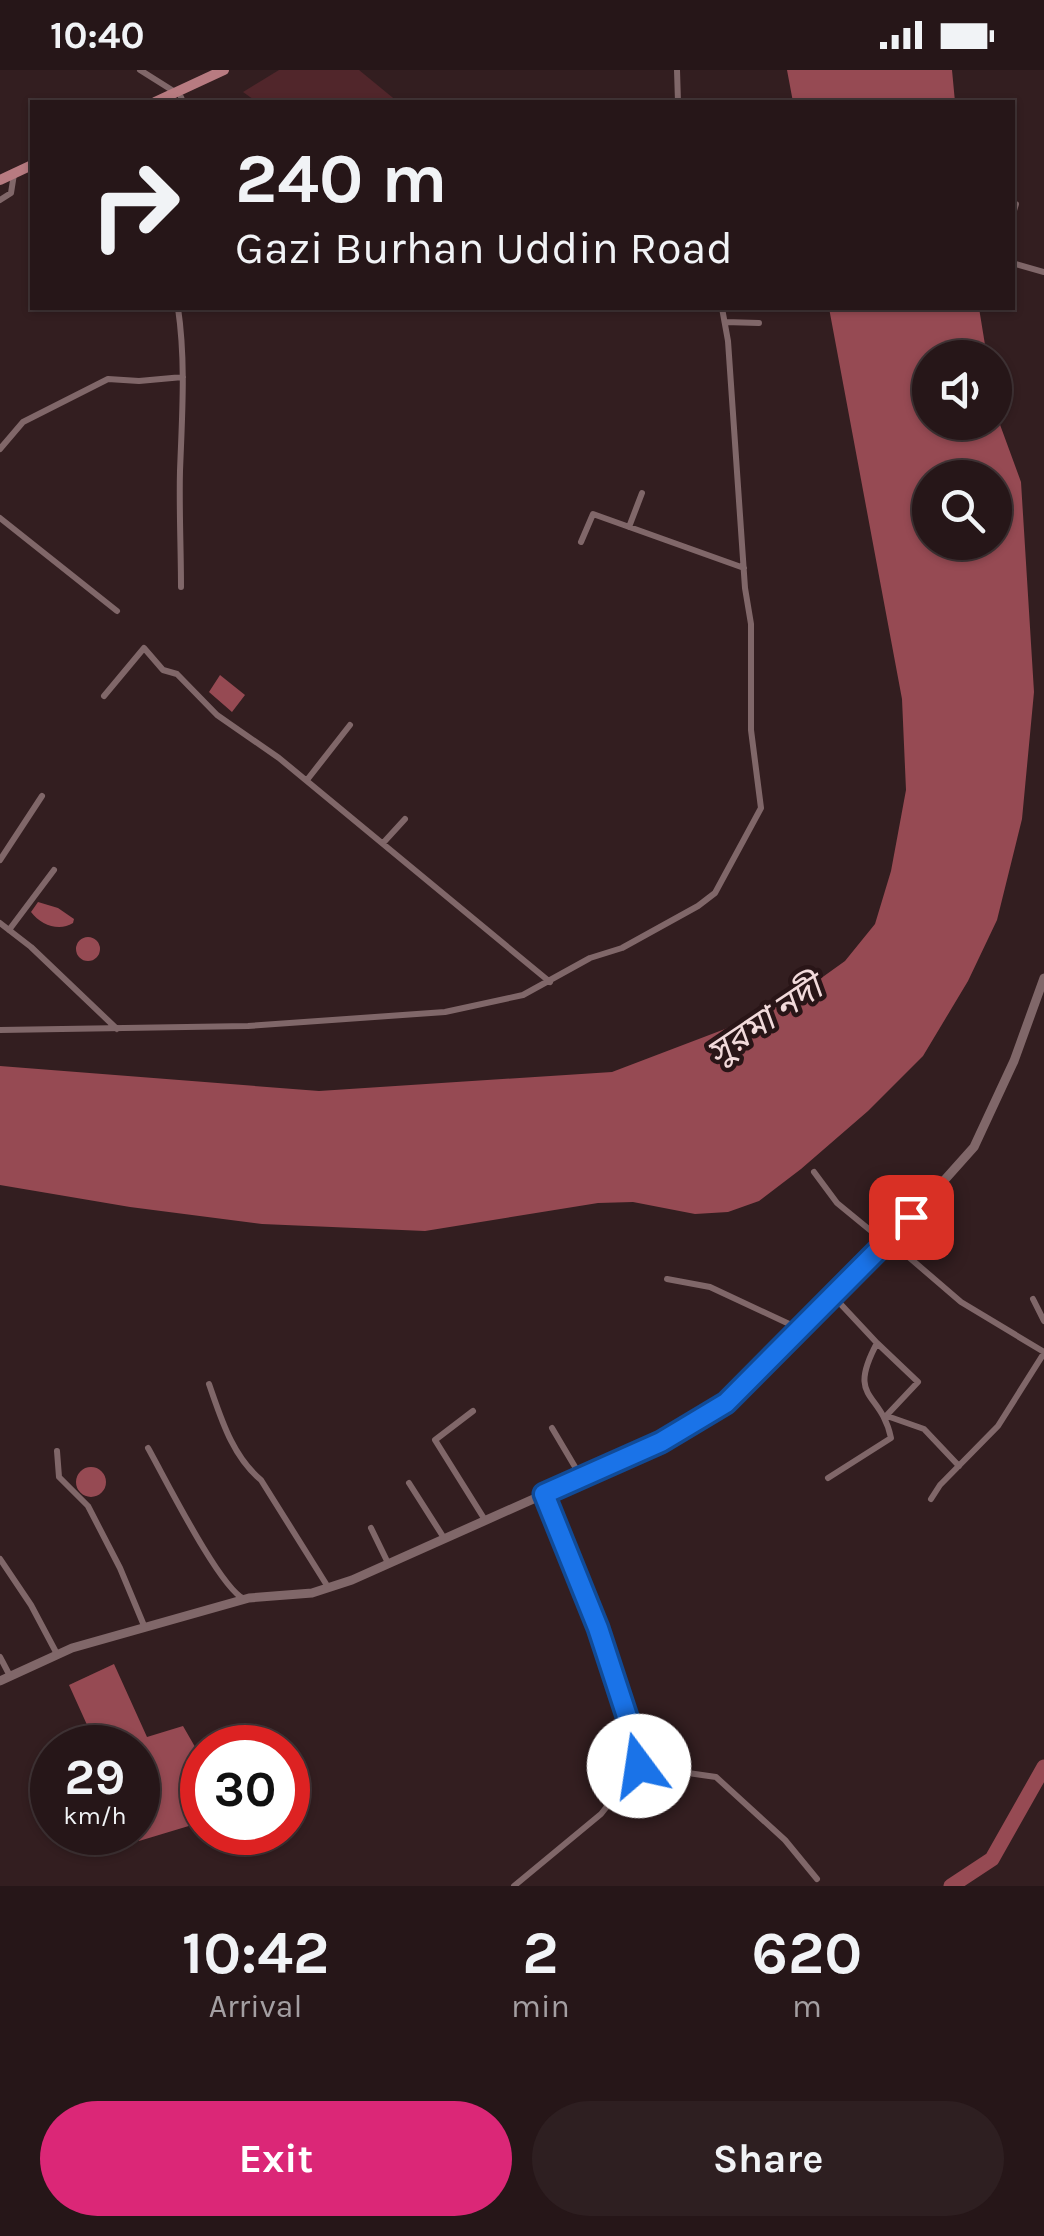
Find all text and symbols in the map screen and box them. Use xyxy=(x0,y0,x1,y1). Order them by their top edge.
text: 10:40 xyxy=(50,13,144,58)
text: 240 m xyxy=(235,138,447,220)
icon: right xyxy=(70,140,200,270)
text: Gazi Burhan Uddin Road xyxy=(235,222,733,274)
map controls xyxy=(912,340,1012,560)
button: sound xyxy=(912,340,1012,440)
button: search xyxy=(912,460,1012,560)
water label: সুরমা নদী xyxy=(699,963,835,1074)
pin xyxy=(869,1175,954,1260)
icon: arrive xyxy=(884,1190,939,1245)
position arrow xyxy=(587,1714,691,1818)
speed limit sign: 30 xyxy=(180,1725,310,1855)
text: 29 xyxy=(65,1748,125,1807)
text: km/h xyxy=(63,1801,127,1830)
text: 10:42 xyxy=(182,1918,329,1988)
text: 2 xyxy=(522,1918,559,1988)
text: 620 xyxy=(752,1918,862,1988)
text: Arrival xyxy=(209,1988,302,2025)
text: min xyxy=(511,1988,570,2025)
text: m xyxy=(792,1988,822,2025)
button: Exit xyxy=(40,2101,512,2216)
button: Share xyxy=(532,2101,1004,2216)

